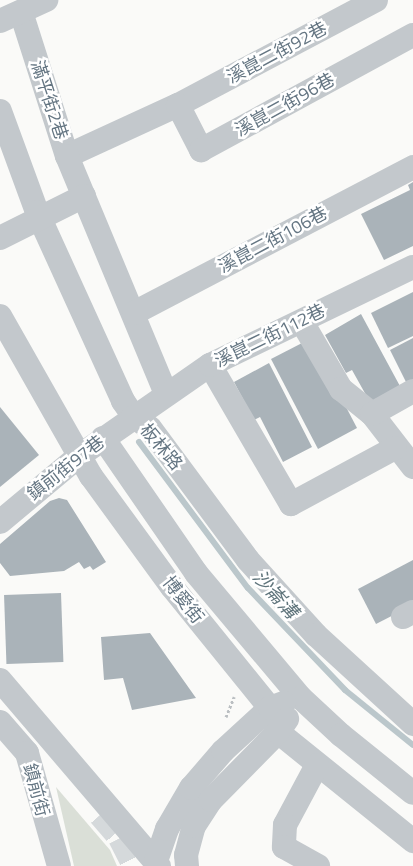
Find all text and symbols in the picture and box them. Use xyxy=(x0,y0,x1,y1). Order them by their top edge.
street label: 溪崑二街92巷 xyxy=(223,18,331,88)
street label: 滿平街2巷 xyxy=(26,58,72,142)
street label: 溪崑二街96巷 xyxy=(232,69,338,141)
street label: 溪崑二街106巷 xyxy=(215,202,331,278)
street label: 溪崑二街112巷 xyxy=(211,300,329,372)
street label: 板林路 xyxy=(135,419,187,475)
street label: 鎮前街97巷 xyxy=(23,431,109,505)
water label: 沙崙溝 xyxy=(248,565,304,623)
street label: 博愛街 xyxy=(158,572,208,628)
street label: 鎮前街 xyxy=(19,761,53,819)

